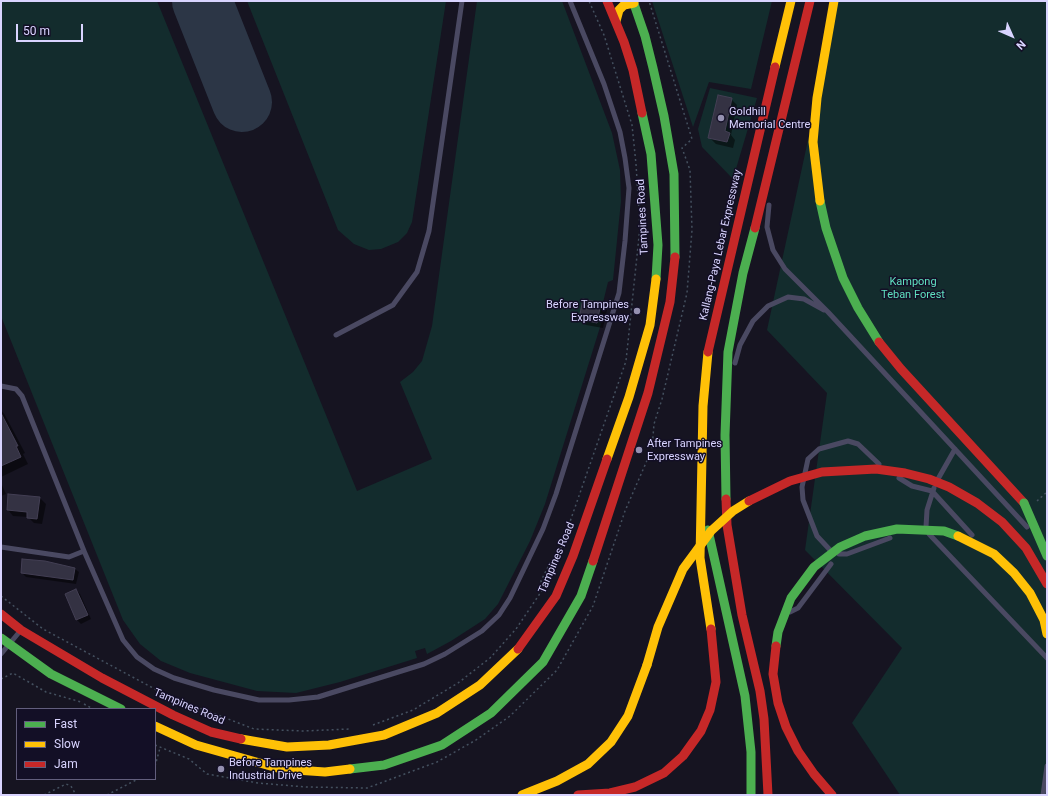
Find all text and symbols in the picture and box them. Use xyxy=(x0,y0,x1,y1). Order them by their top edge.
scale bar xyxy=(18,16,85,42)
north arrow xyxy=(992,16,1032,56)
text: 50 m xyxy=(23,24,50,38)
text: N xyxy=(1014,37,1028,52)
place label: Goldhill Memorial Centre xyxy=(729,105,810,131)
marker: Goldhill Memorial Centre xyxy=(716,113,726,123)
street label: Kallang-Paya Lebar Expressway xyxy=(697,168,745,322)
street label: Tampines Road xyxy=(634,179,652,255)
park label: Kampong Teban Forest xyxy=(881,275,945,301)
place label: Before Tampines Expressway xyxy=(546,298,629,324)
marker: Before Tampines Expressway xyxy=(632,306,642,316)
place label: After Tampines Expressway xyxy=(647,437,722,463)
marker: After Tampines Expressway xyxy=(634,445,644,455)
street label: Tampines Road xyxy=(536,520,578,596)
street label: Tampines Road xyxy=(151,686,227,728)
legend xyxy=(16,708,156,780)
text: Fast xyxy=(54,717,77,731)
text: Slow xyxy=(54,737,80,751)
place label: Before Tampines Industrial Drive xyxy=(229,756,312,782)
text: Jam xyxy=(54,757,78,771)
marker: Before Tampines Industrial Drive xyxy=(216,764,226,774)

